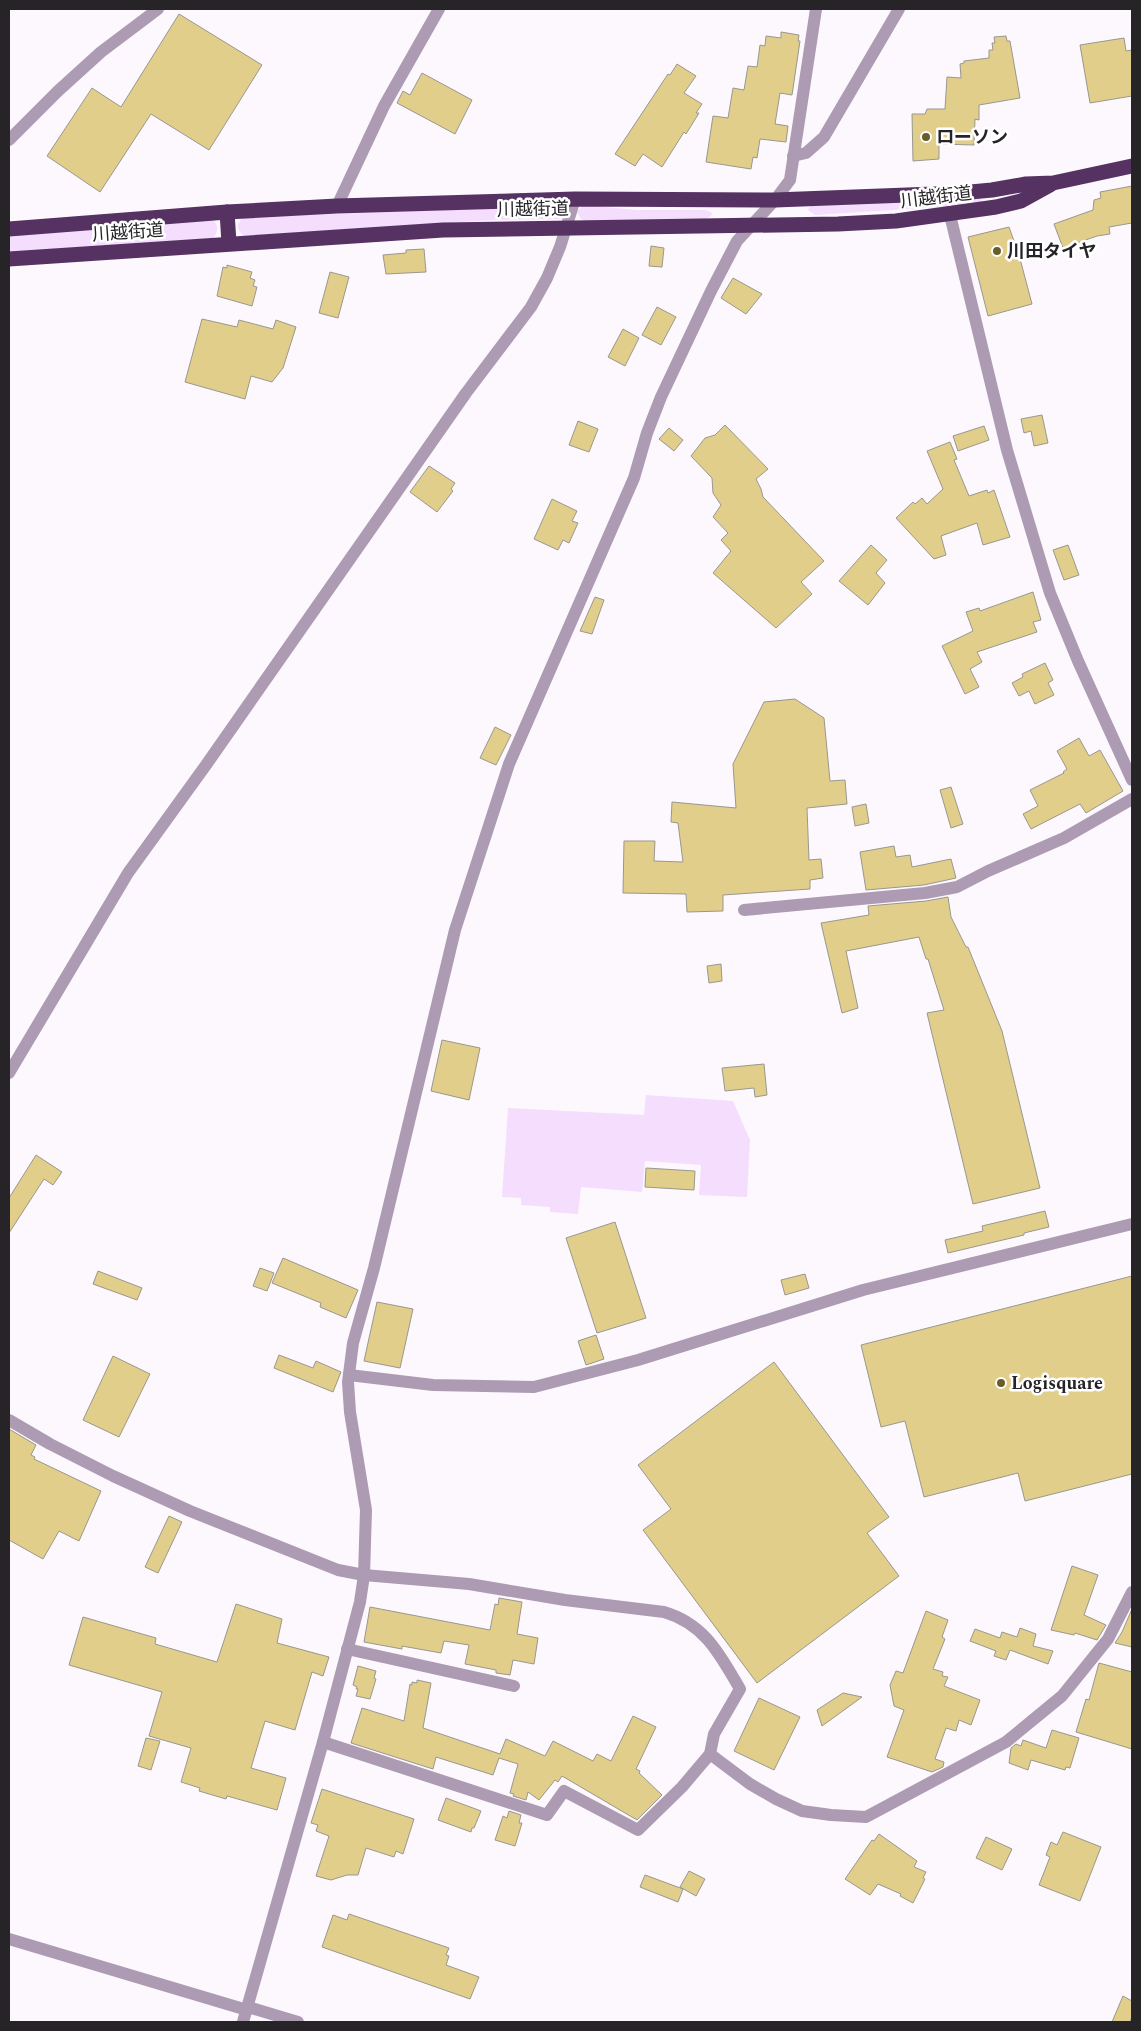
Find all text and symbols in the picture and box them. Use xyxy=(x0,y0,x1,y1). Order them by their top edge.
place label: ローソン xyxy=(936,124,1008,151)
marker: ローソン xyxy=(920,131,932,143)
street label: 川越街道 xyxy=(899,180,973,215)
street label: 川越街道 xyxy=(497,195,569,224)
street label: 川越街道 xyxy=(91,217,165,248)
place label: 川田タイヤ xyxy=(1007,238,1096,265)
marker: 川田タイヤ xyxy=(991,245,1003,257)
place label: Logisquare xyxy=(1011,1370,1103,1397)
marker: Logisquare xyxy=(995,1377,1007,1389)

